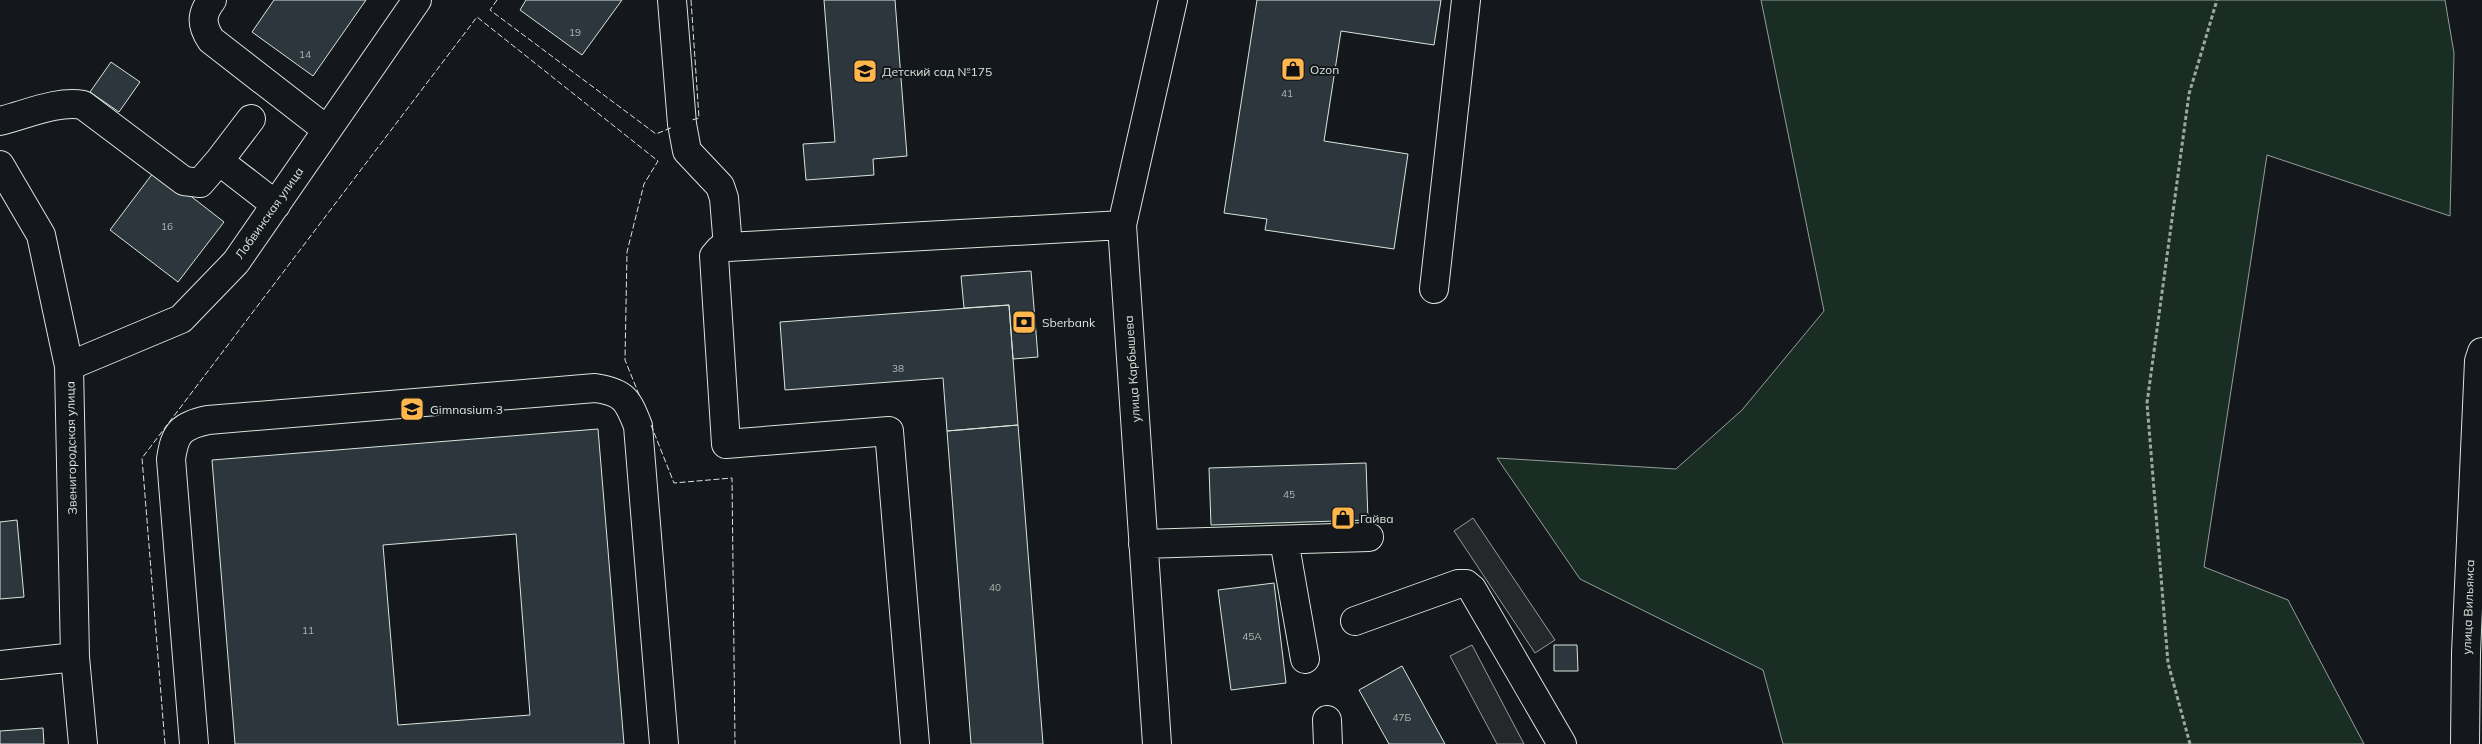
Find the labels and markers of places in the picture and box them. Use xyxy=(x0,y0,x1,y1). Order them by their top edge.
shop icon: Ozon xyxy=(1280,56,1306,82)
school or university icon: Детский сад №175 xyxy=(852,58,878,84)
place label: Ozon xyxy=(1310,62,1339,77)
place label: Детский сад №175 xyxy=(882,64,992,79)
bank icon: Sberbank xyxy=(1011,309,1037,335)
place label: Sberbank xyxy=(1042,315,1096,330)
school or university icon: Gimnasium 3 xyxy=(399,396,425,422)
place label: Gimnasium 3 xyxy=(430,402,503,417)
shop icon: Гайва xyxy=(1330,505,1356,531)
place label: Гайва xyxy=(1360,511,1394,526)

